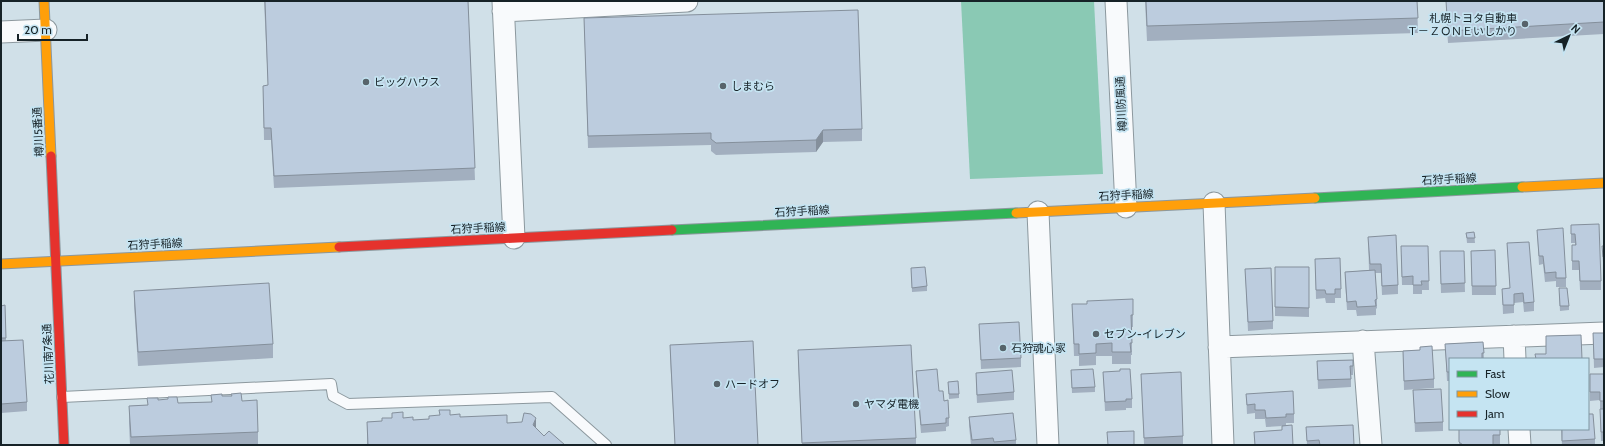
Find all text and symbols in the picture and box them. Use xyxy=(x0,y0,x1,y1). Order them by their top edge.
place label: 札幌トヨタ自動車 Ｔ－ＺＯＮＥいしかり xyxy=(1407,11,1517,38)
scale bar xyxy=(18,16,87,42)
north arrow xyxy=(1549,16,1589,56)
marker: 札幌トヨタ自動車 Ｔ－ＺＯＮＥいしかり xyxy=(1520,19,1530,29)
text: N xyxy=(1568,21,1583,36)
text: 20 m xyxy=(24,22,52,37)
place label: ビッグハウス xyxy=(374,75,440,89)
street label: 樽川防風通 xyxy=(1113,76,1129,132)
marker: ビッグハウス xyxy=(361,77,371,87)
place label: しまむら xyxy=(731,79,775,93)
marker: しまむら xyxy=(718,81,728,91)
street label: 樽川5番通 xyxy=(30,107,46,157)
street label: 石狩手稲線 xyxy=(1421,171,1477,187)
street label: 石狩手稲線 xyxy=(1098,187,1154,203)
street label: 石狩手稲線 xyxy=(774,203,830,219)
street label: 石狩手稲線 xyxy=(450,220,506,236)
street label: 石狩手稲線 xyxy=(127,236,183,252)
street label: 花川南7条通 xyxy=(39,323,57,385)
place label: セブン-イレブン xyxy=(1104,327,1186,341)
marker: セブン-イレブン xyxy=(1091,329,1101,339)
place label: 石狩魂心家 xyxy=(1011,341,1066,355)
marker: 石狩魂心家 xyxy=(998,343,1008,353)
legend xyxy=(1449,358,1589,430)
text: Fast xyxy=(1485,366,1505,381)
place label: ハードオフ xyxy=(725,377,780,391)
marker: ハードオフ xyxy=(712,379,722,389)
text: Slow xyxy=(1485,386,1510,401)
place label: ヤマダ電機 xyxy=(864,397,919,411)
marker: ヤマダ電機 xyxy=(851,399,861,409)
text: Jam xyxy=(1484,406,1504,421)

